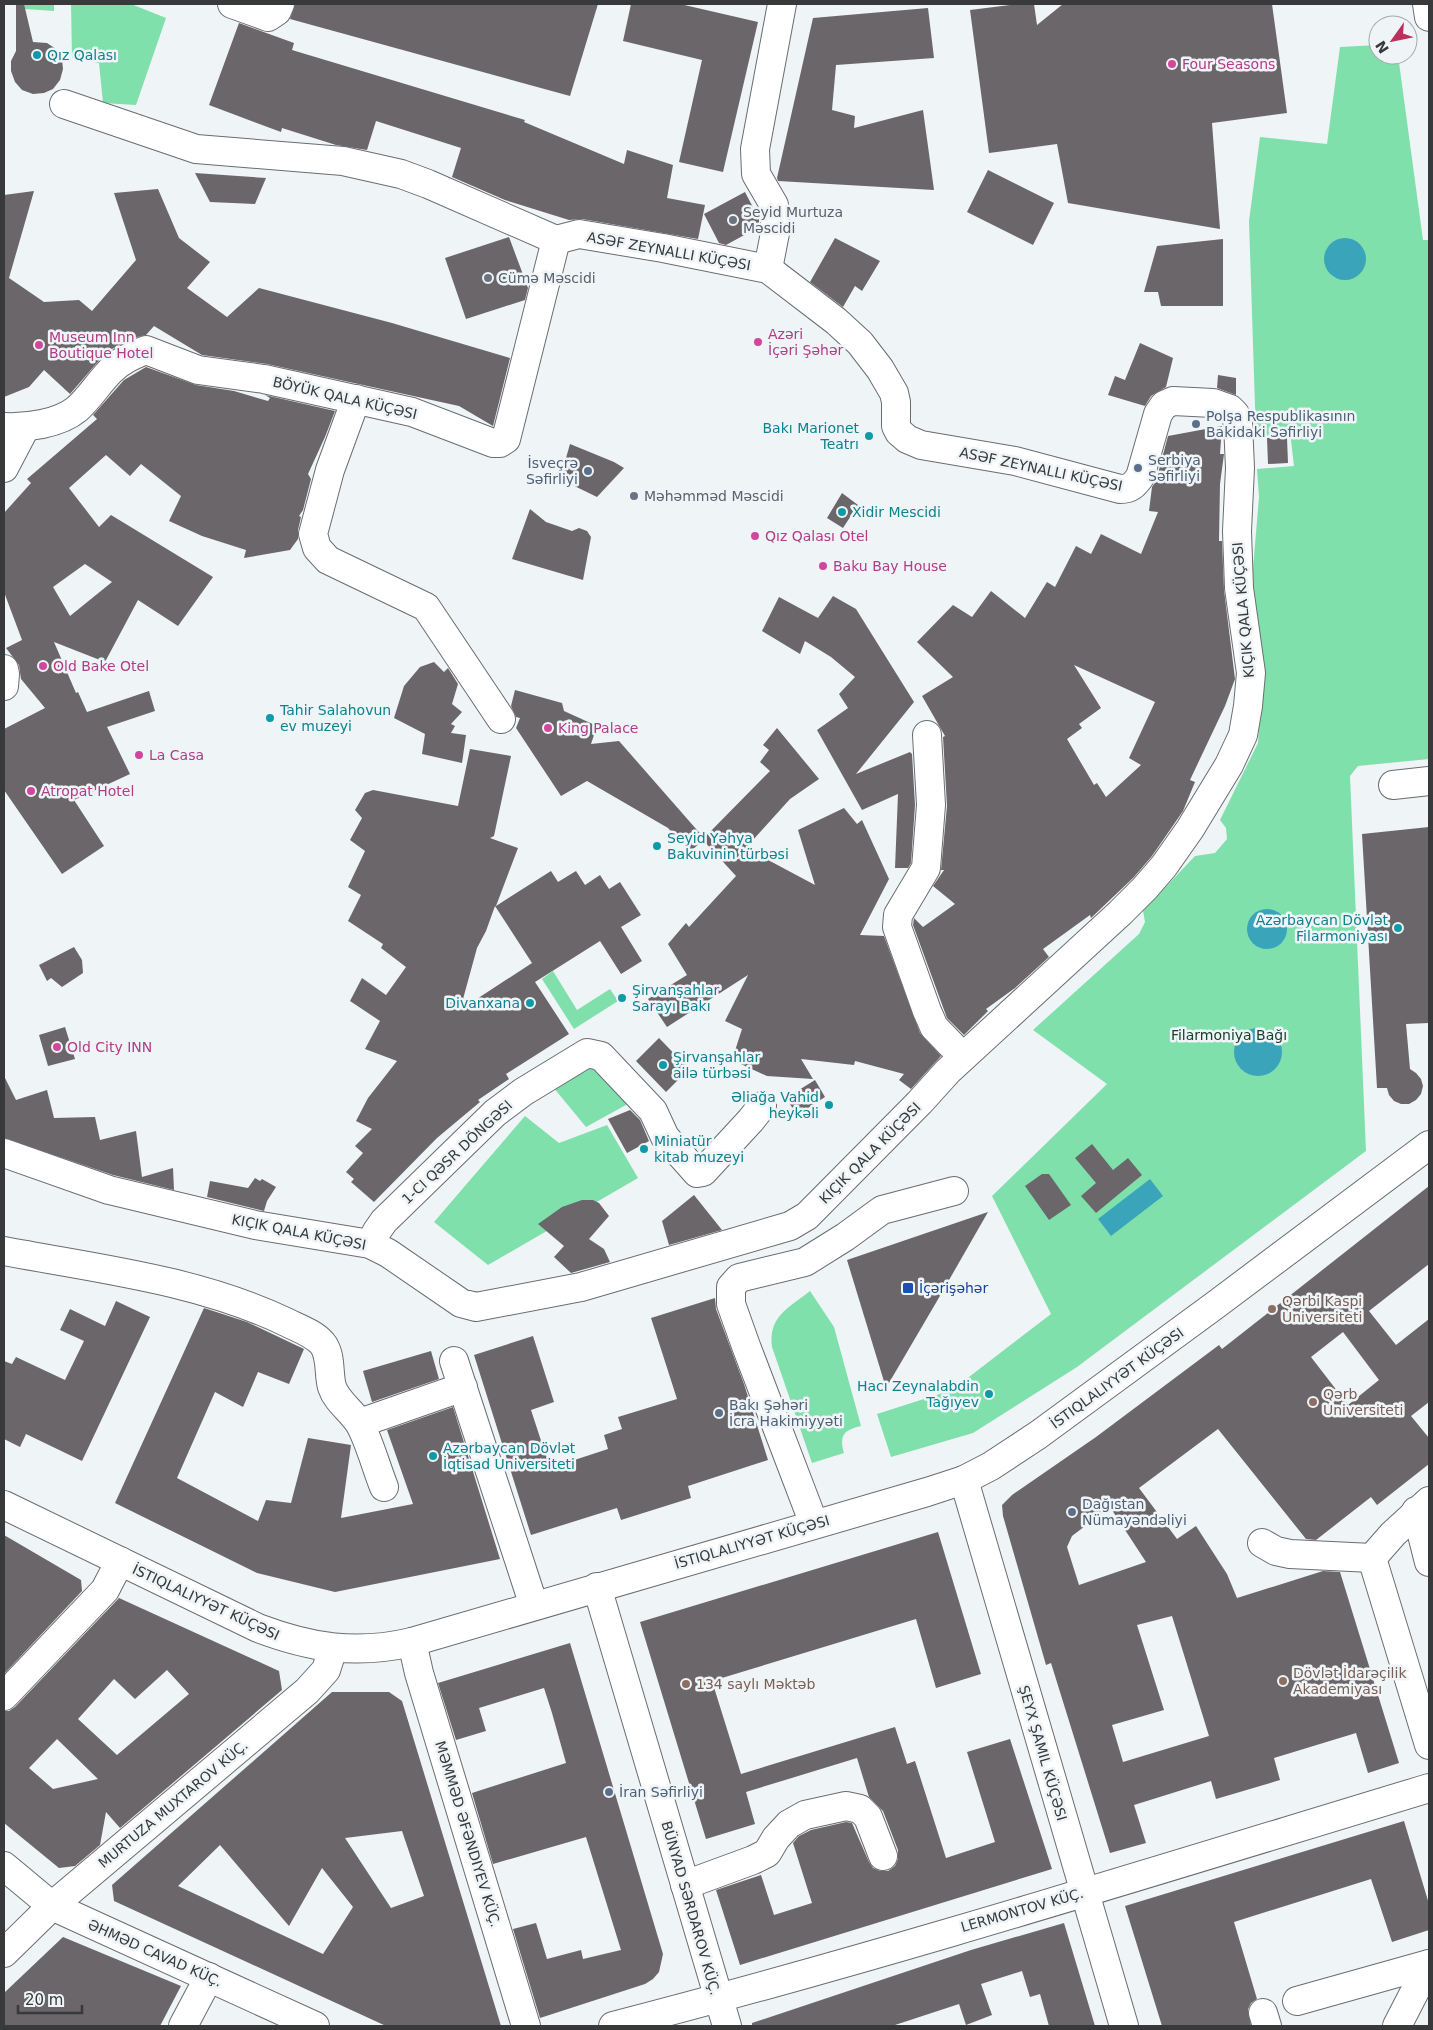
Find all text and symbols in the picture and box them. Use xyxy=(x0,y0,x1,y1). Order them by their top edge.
north arrow xyxy=(1368,15,1418,65)
text: N xyxy=(1372,38,1392,56)
place label: Qız Qalası xyxy=(47,47,117,63)
marker: Qız Qalası xyxy=(31,49,43,61)
place label: Four Seasons xyxy=(1182,56,1275,72)
marker: Four Seasons xyxy=(1166,58,1178,70)
place label: Seyid Murtuza Məscidi xyxy=(743,204,843,236)
marker: Seyid Murtuza Məscidi xyxy=(727,214,739,226)
street label: ASƏF ZEYNALLI KÜÇƏSI xyxy=(586,228,752,273)
place label: Cümə Məscidi xyxy=(498,270,596,286)
marker: Cümə Məscidi xyxy=(482,272,494,284)
place label: Azəri İçəri Şəhər xyxy=(768,326,844,358)
place label: Museum Inn Boutique Hotel xyxy=(49,329,153,361)
marker: Azəri İçəri Şəhər xyxy=(752,336,764,348)
marker: Museum Inn Boutique Hotel xyxy=(33,339,45,351)
street label: BÖYÜK QALA KÜÇƏSI xyxy=(271,373,419,422)
place label: Polşa Respublikasının Bakidaki Səfirliyi xyxy=(1206,408,1355,440)
marker: Polşa Respublikasının Bakidaki Səfirliyi xyxy=(1190,418,1202,430)
place label: Bakı Marionet Teatrı xyxy=(763,420,860,452)
marker: Bakı Marionet Teatrı xyxy=(863,430,875,442)
street label: ASƏF ZEYNALLI KÜÇƏSI xyxy=(958,443,1124,494)
place label: Serbiya Səfirliyi xyxy=(1148,452,1201,484)
place label: İsveçrə Səfirliyi xyxy=(526,454,578,487)
marker: Serbiya Səfirliyi xyxy=(1132,462,1144,474)
marker: İsveçrə Səfirliyi xyxy=(582,465,594,477)
place label: Məhəmməd Məscidi xyxy=(644,488,784,504)
marker: Məhəmməd Məscidi xyxy=(628,490,640,502)
place label: Xidir Mescidi xyxy=(852,504,941,520)
marker: Xidir Mescidi xyxy=(836,506,848,518)
place label: Qız Qalası Otel xyxy=(765,528,868,544)
marker: Qız Qalası Otel xyxy=(749,530,761,542)
street label: KIÇIK QALA KÜÇƏSI xyxy=(1228,541,1257,679)
place label: Baku Bay House xyxy=(833,558,947,574)
marker: Baku Bay House xyxy=(817,560,829,572)
place label: Old Bake Otel xyxy=(53,658,149,674)
marker: Old Bake Otel xyxy=(37,660,49,672)
place label: Tahir Salahovun ev muzeyi xyxy=(279,702,391,734)
marker: Tahir Salahovun ev muzeyi xyxy=(264,712,276,724)
place label: King Palace xyxy=(558,720,638,736)
marker: King Palace xyxy=(542,722,554,734)
place label: La Casa xyxy=(149,747,204,763)
marker: La Casa xyxy=(133,749,145,761)
place label: Atropat Hotel xyxy=(41,783,134,799)
marker: Atropat Hotel xyxy=(25,785,37,797)
place label: Seyid Yəhya Bakuvinin türbəsi xyxy=(667,830,789,862)
marker: Seyid Yəhya Bakuvinin türbəsi xyxy=(651,840,663,852)
place label: Azərbaycan Dövlət Filarmoniyası xyxy=(1256,912,1388,944)
marker: Azərbaycan Dövlət Filarmoniyası xyxy=(1392,922,1404,934)
place label: Şirvanşahlar Sarayı Bakı xyxy=(632,982,719,1014)
marker: Şirvanşahlar Sarayı Bakı xyxy=(616,992,628,1004)
place label: Divanxana xyxy=(445,995,520,1011)
marker: Divanxana xyxy=(524,997,536,1009)
park label: Filarmoniya Bağı xyxy=(1171,1027,1287,1043)
place label: Old City INN xyxy=(67,1039,152,1055)
marker: Old City INN xyxy=(51,1041,63,1053)
place label: Şirvanşahlar ailə türbəsi xyxy=(673,1049,760,1081)
marker: Şirvanşahlar ailə türbəsi xyxy=(657,1059,669,1071)
place label: Əliağa Vahid heykəli xyxy=(731,1089,819,1121)
street label: 1-CI QƏSR DÖNGƏSI xyxy=(398,1096,515,1207)
street label: KIÇIK QALA KÜÇƏSI xyxy=(815,1098,924,1207)
marker: Əliağa Vahid heykəli xyxy=(823,1099,835,1111)
place label: Miniatür kitab muzeyi xyxy=(654,1133,744,1165)
marker: Miniatür kitab muzeyi xyxy=(638,1143,650,1155)
street label: KIÇIK QALA KÜÇƏSI xyxy=(231,1210,368,1253)
place label: İçərişəhər xyxy=(919,1279,988,1296)
marker: İçərişəhər xyxy=(901,1281,915,1295)
place label: Qərbi Kaspi Universiteti xyxy=(1282,1293,1362,1325)
marker: Qərbi Kaspi Universiteti xyxy=(1266,1303,1278,1315)
street label: İSTIQLALIYYƏT KÜÇƏSI xyxy=(1047,1324,1187,1432)
place label: Hacı Zeynalabdin Tağıyev xyxy=(857,1378,979,1410)
place label: Qərb Universiteti xyxy=(1323,1386,1403,1418)
marker: Hacı Zeynalabdin Tağıyev xyxy=(983,1388,995,1400)
marker: Qərb Universiteti xyxy=(1307,1396,1319,1408)
place label: Bakı Şəhəri İcra Hakimiyyəti xyxy=(729,1397,843,1429)
marker: Bakı Şəhəri İcra Hakimiyyəti xyxy=(713,1407,725,1419)
place label: Azərbaycan Dövlət İqtisad Universiteti xyxy=(443,1440,576,1472)
marker: Azərbaycan Dövlət İqtisad Universiteti xyxy=(427,1450,439,1462)
place label: Dağıstan Nümayəndəliyi xyxy=(1082,1496,1187,1528)
marker: Dağıstan Nümayəndəliyi xyxy=(1066,1506,1078,1518)
street label: İSTIQLALIYYƏT KÜÇƏSI xyxy=(672,1511,831,1572)
street label: İSTIQLALIYYƏT KÜÇƏSI xyxy=(130,1560,282,1643)
place label: Dövlət İdarəçilik Akademiyası xyxy=(1293,1664,1407,1697)
marker: Dövlət İdarəçilik Akademiyası xyxy=(1277,1675,1289,1687)
place label: 134 saylı Məktəb xyxy=(696,1676,815,1692)
marker: 134 saylı Məktəb xyxy=(680,1678,692,1690)
street label: ŞEYX ŞAMIL KÜÇƏSI xyxy=(1016,1683,1071,1823)
street label: MURTUZA MUXTAROV KÜÇ. xyxy=(95,1736,251,1871)
street label: MƏMMƏD ƏFƏNDIYEV KÜÇ. xyxy=(432,1739,505,1929)
place label: İran Səfirliyi xyxy=(619,1783,703,1800)
marker: İran Səfirliyi xyxy=(603,1786,615,1798)
street label: BÜNYAD SƏRDAROV KÜÇ. xyxy=(658,1819,724,1997)
street label: LERMONTOV KÜÇ. xyxy=(959,1884,1085,1935)
street label: ƏHMƏD CAVAD KÜÇ. xyxy=(85,1915,225,1990)
scale bar xyxy=(18,1982,81,2014)
text: 20 m xyxy=(25,1991,63,2009)

